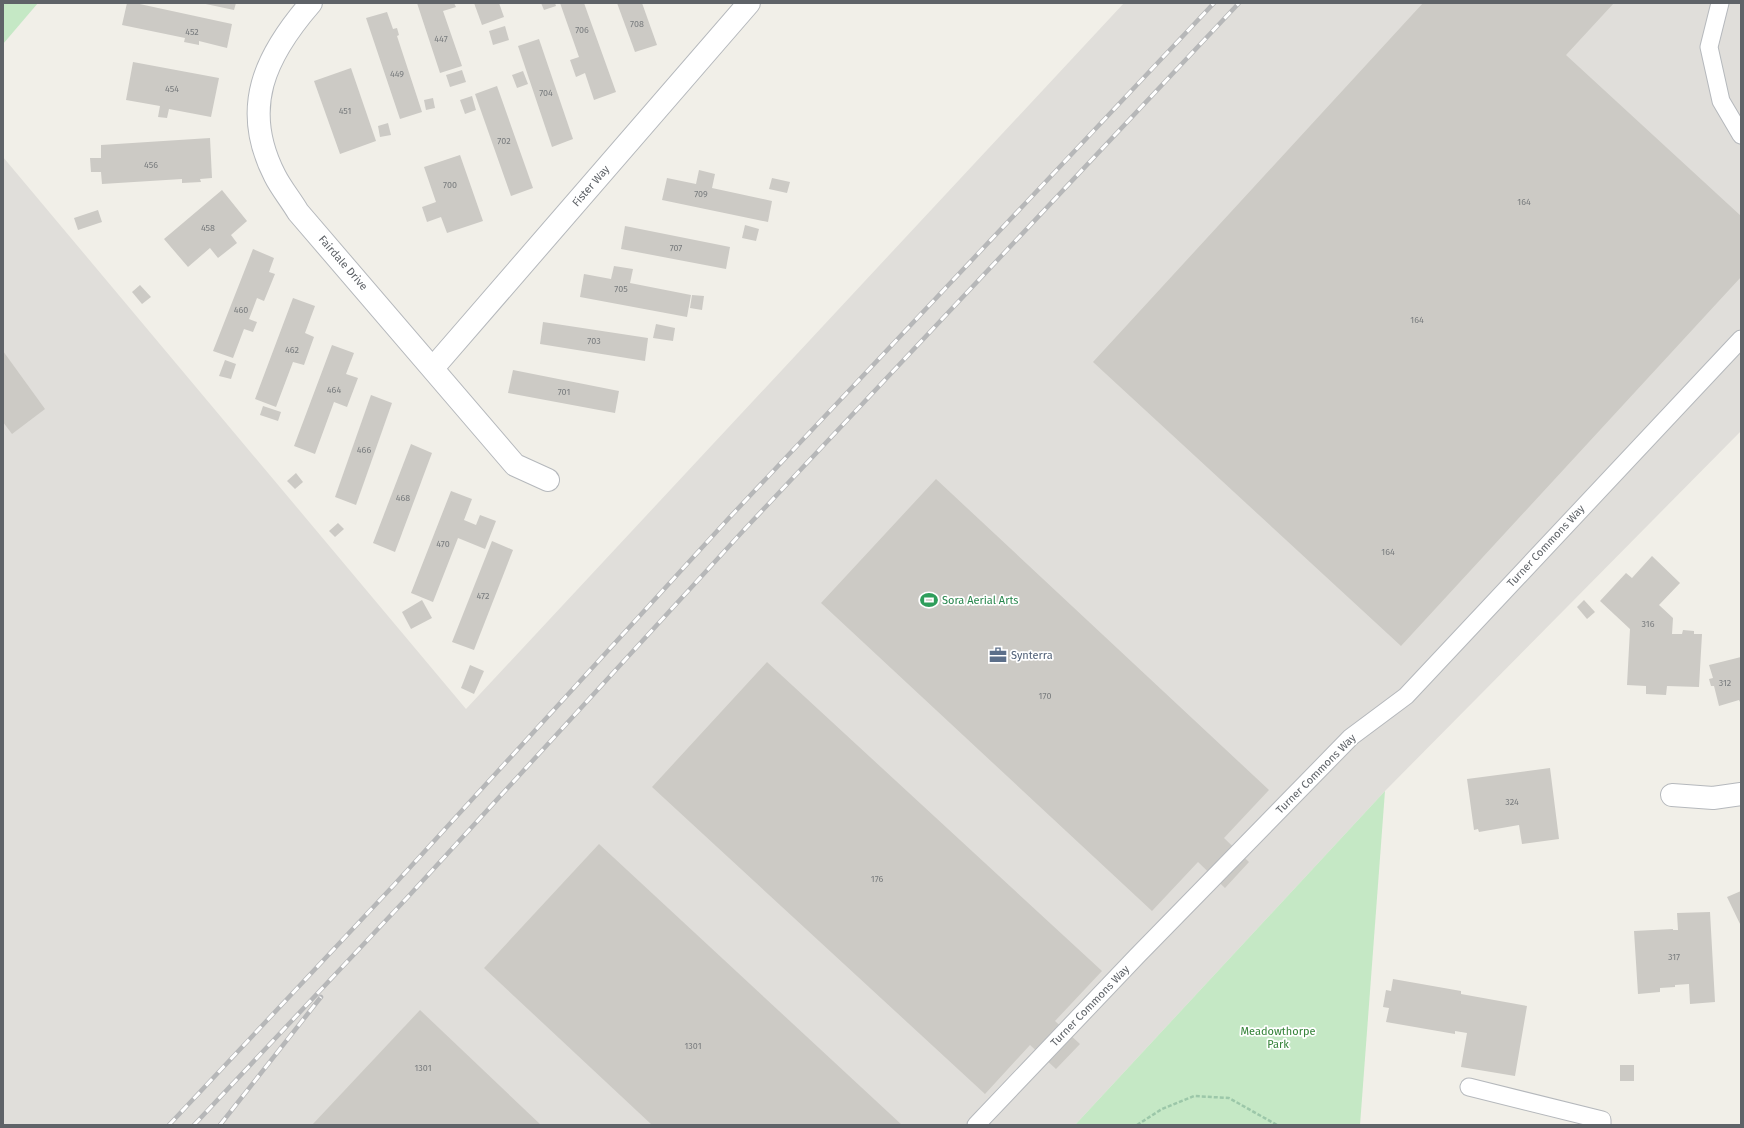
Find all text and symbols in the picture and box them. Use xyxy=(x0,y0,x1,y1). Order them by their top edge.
house number: 708 xyxy=(630,19,644,29)
house number: 706 xyxy=(575,25,589,35)
house number: 452 xyxy=(185,27,199,37)
house number: 447 xyxy=(434,34,448,44)
house number: 449 xyxy=(390,69,404,79)
house number: 454 xyxy=(165,84,179,94)
house number: 704 xyxy=(539,88,553,98)
house number: 451 xyxy=(339,106,351,116)
house number: 702 xyxy=(497,136,511,146)
house number: 456 xyxy=(144,160,158,170)
street label: Fister Way xyxy=(570,162,613,209)
house number: 700 xyxy=(443,180,457,190)
house number: 709 xyxy=(694,189,708,199)
house number: 164 xyxy=(1517,197,1531,207)
house number: 458 xyxy=(201,223,215,233)
street label: Fairdale Drive xyxy=(316,233,370,293)
house number: 707 xyxy=(670,243,682,253)
house number: 705 xyxy=(614,284,628,294)
house number: 460 xyxy=(234,305,248,315)
house number: 164 xyxy=(1410,315,1424,325)
house number: 703 xyxy=(587,336,601,346)
house number: 462 xyxy=(285,345,299,355)
house number: 464 xyxy=(327,385,341,395)
house number: 701 xyxy=(558,387,570,397)
house number: 466 xyxy=(357,445,371,455)
house number: 468 xyxy=(396,493,410,503)
street label: Turner Commons Way xyxy=(1505,502,1588,590)
house number: 470 xyxy=(436,539,450,549)
house number: 164 xyxy=(1381,547,1395,557)
sports icon: Sora Aerial Arts xyxy=(919,590,939,610)
house number: 472 xyxy=(477,591,489,601)
place label: Sora Aerial Arts xyxy=(942,594,1019,607)
house number: 316 xyxy=(1642,619,1655,629)
office icon: Synterra xyxy=(988,645,1008,665)
place label: Synterra xyxy=(1011,649,1053,662)
house number: 312 xyxy=(1719,678,1731,688)
house number: 170 xyxy=(1039,691,1051,701)
street label: Turner Commons Way xyxy=(1273,731,1359,817)
house number: 324 xyxy=(1505,797,1519,807)
house number: 176 xyxy=(871,874,883,884)
house number: 317 xyxy=(1668,952,1680,962)
street label: Turner Commons Way xyxy=(1048,962,1132,1049)
park label: Meadowthorpe Park xyxy=(1241,1025,1315,1051)
house number: 1301 xyxy=(684,1041,702,1051)
house number: 1301 xyxy=(414,1063,432,1073)

